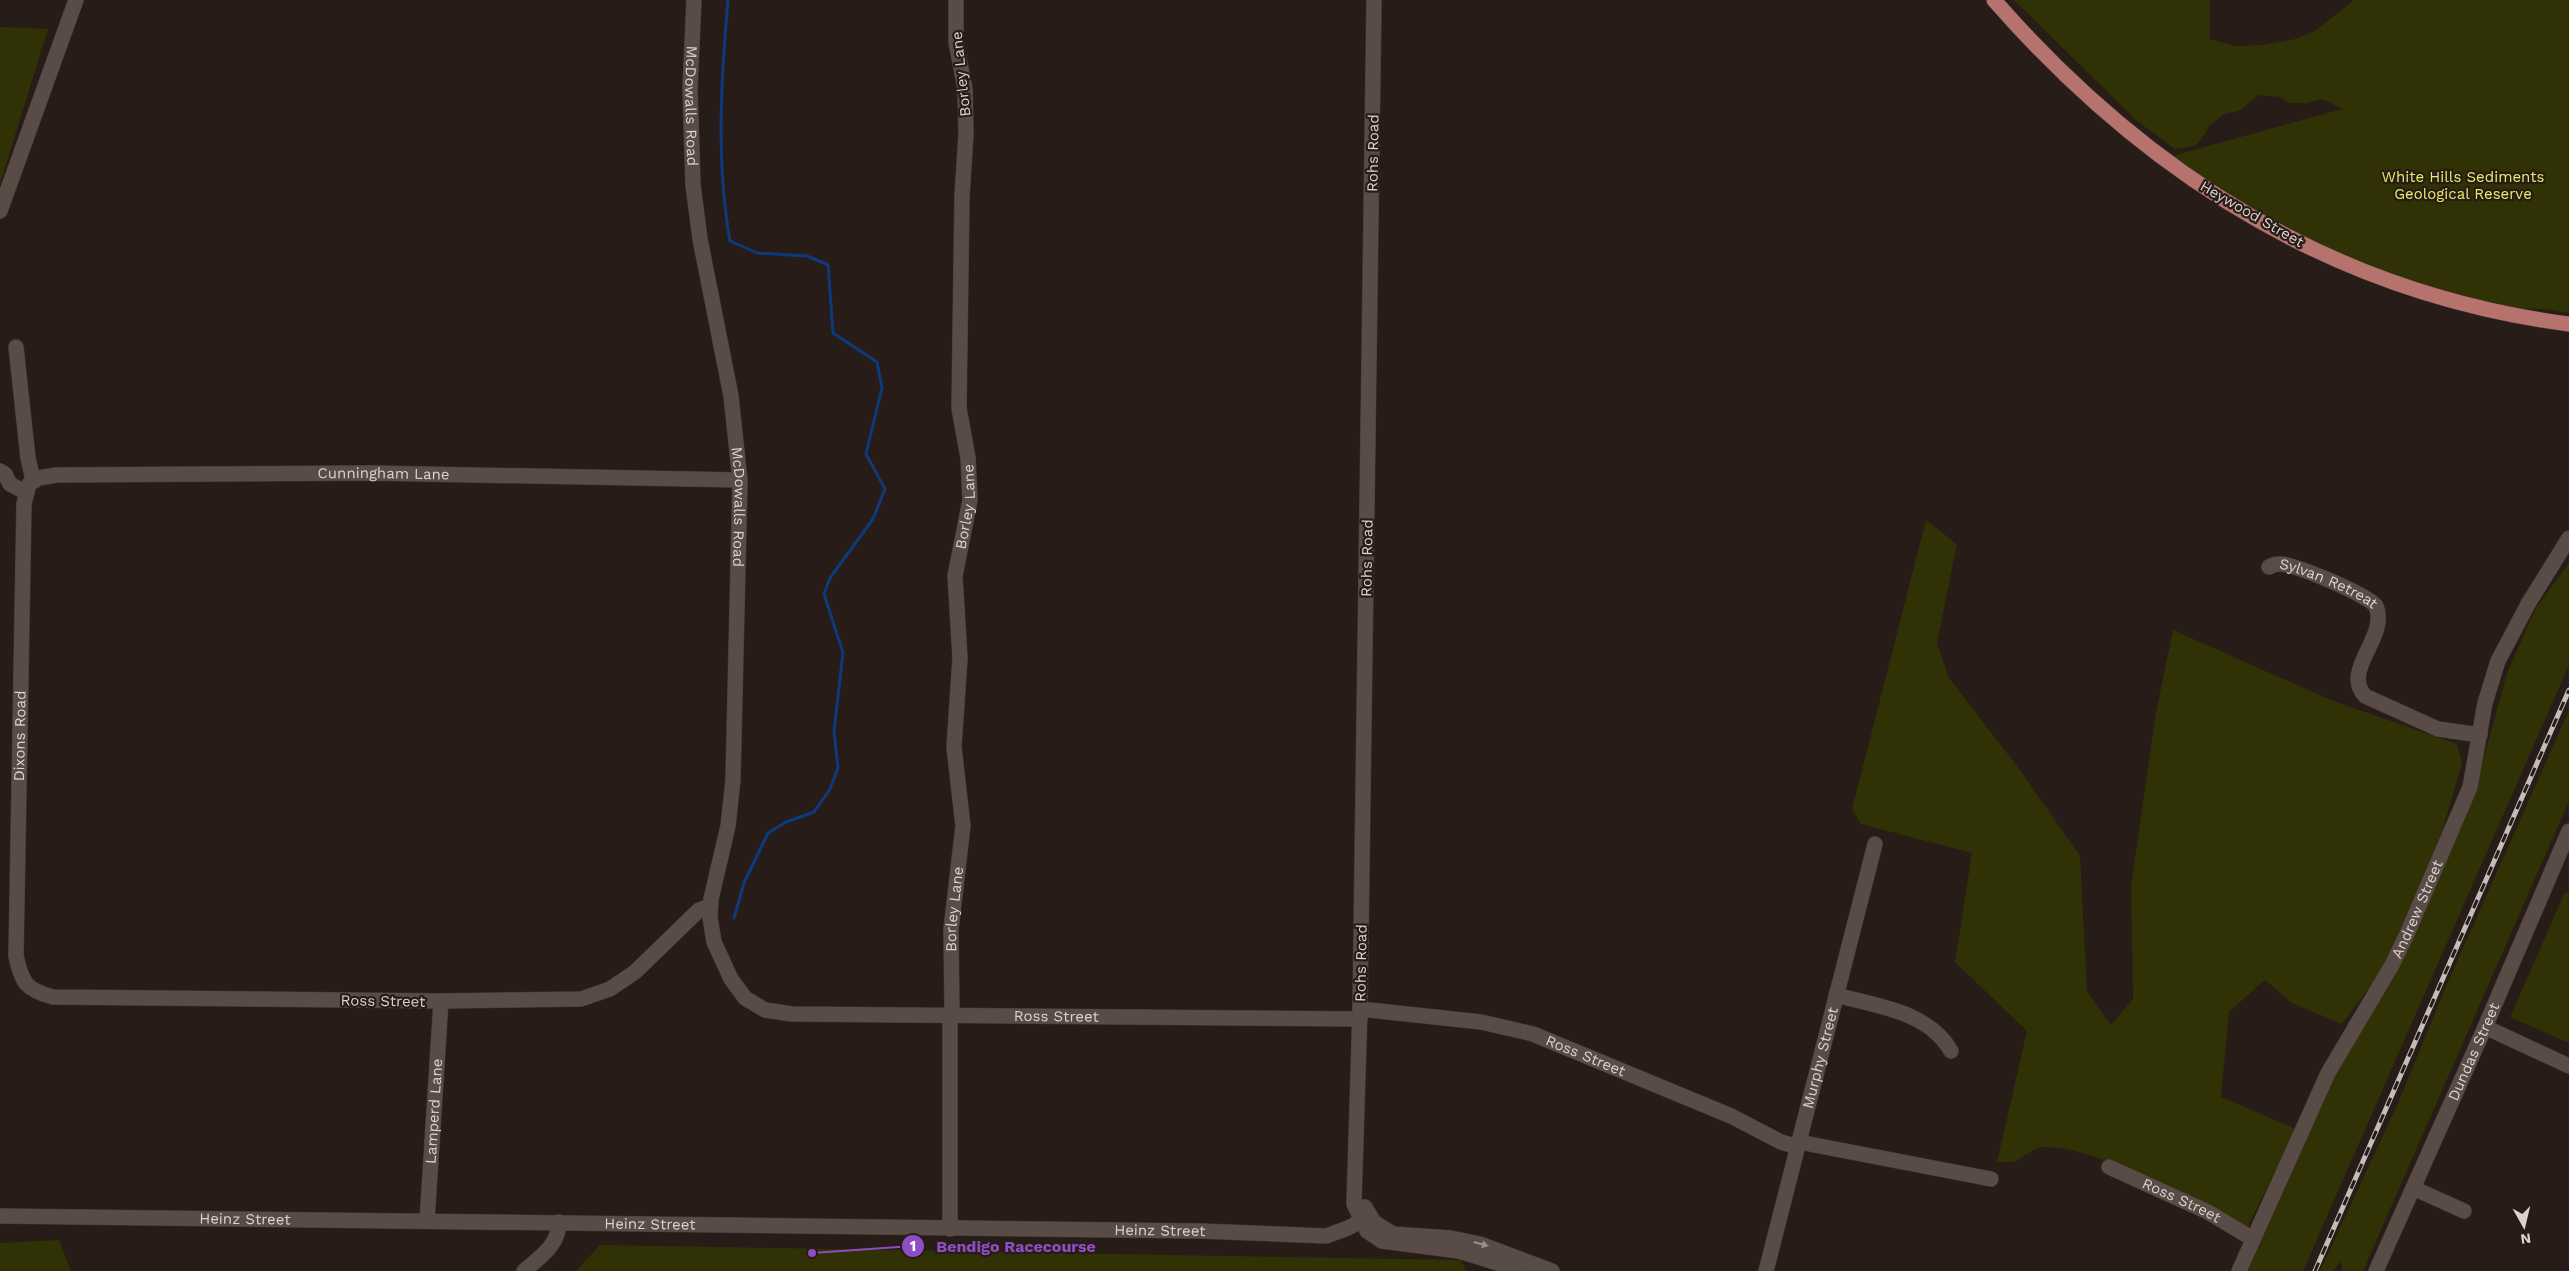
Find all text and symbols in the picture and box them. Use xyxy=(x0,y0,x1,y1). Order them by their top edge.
street label: Borley Lane xyxy=(948,30,974,118)
street label: McDowalls Road xyxy=(681,45,701,166)
street label: Rohs Road xyxy=(1363,114,1383,192)
park label: White Hills Sediments Geological Reserve xyxy=(2382,168,2545,203)
street label: Heywood Street xyxy=(2197,177,2308,251)
street label: McDowalls Road xyxy=(727,446,749,567)
street label: Cunningham Lane xyxy=(317,464,450,483)
street label: Borley Lane xyxy=(952,464,979,551)
street label: Rohs Road xyxy=(1357,519,1377,597)
street label: Sylvan Retreat xyxy=(2278,555,2382,613)
street label: Dixons Road xyxy=(10,690,30,781)
street label: Andrew Street xyxy=(2388,857,2447,961)
street label: Borley Lane xyxy=(942,866,967,952)
street label: Rohs Road xyxy=(1351,924,1371,1002)
street label: Ross Street xyxy=(340,991,426,1011)
street label: Dundas Street xyxy=(2444,999,2504,1104)
street label: Murphy Street xyxy=(1799,1004,1842,1111)
street label: Ross Street xyxy=(1014,1007,1100,1026)
street label: Ross Street xyxy=(1543,1031,1629,1081)
street label: Lamperd Lane xyxy=(422,1058,446,1165)
street label: Ross Street xyxy=(2139,1174,2225,1227)
north arrow xyxy=(2499,1201,2549,1251)
street label: Heinz Street xyxy=(199,1209,291,1229)
street label: Heinz Street xyxy=(604,1215,696,1234)
street label: Heinz Street xyxy=(1114,1221,1207,1240)
text: N xyxy=(2520,1230,2532,1248)
callout: Bendigo Racecourse xyxy=(901,1231,1106,1262)
text: 1 xyxy=(910,1237,916,1255)
text: Bendigo Racecourse xyxy=(936,1237,1096,1256)
one-way arrow xyxy=(1473,1241,1488,1249)

